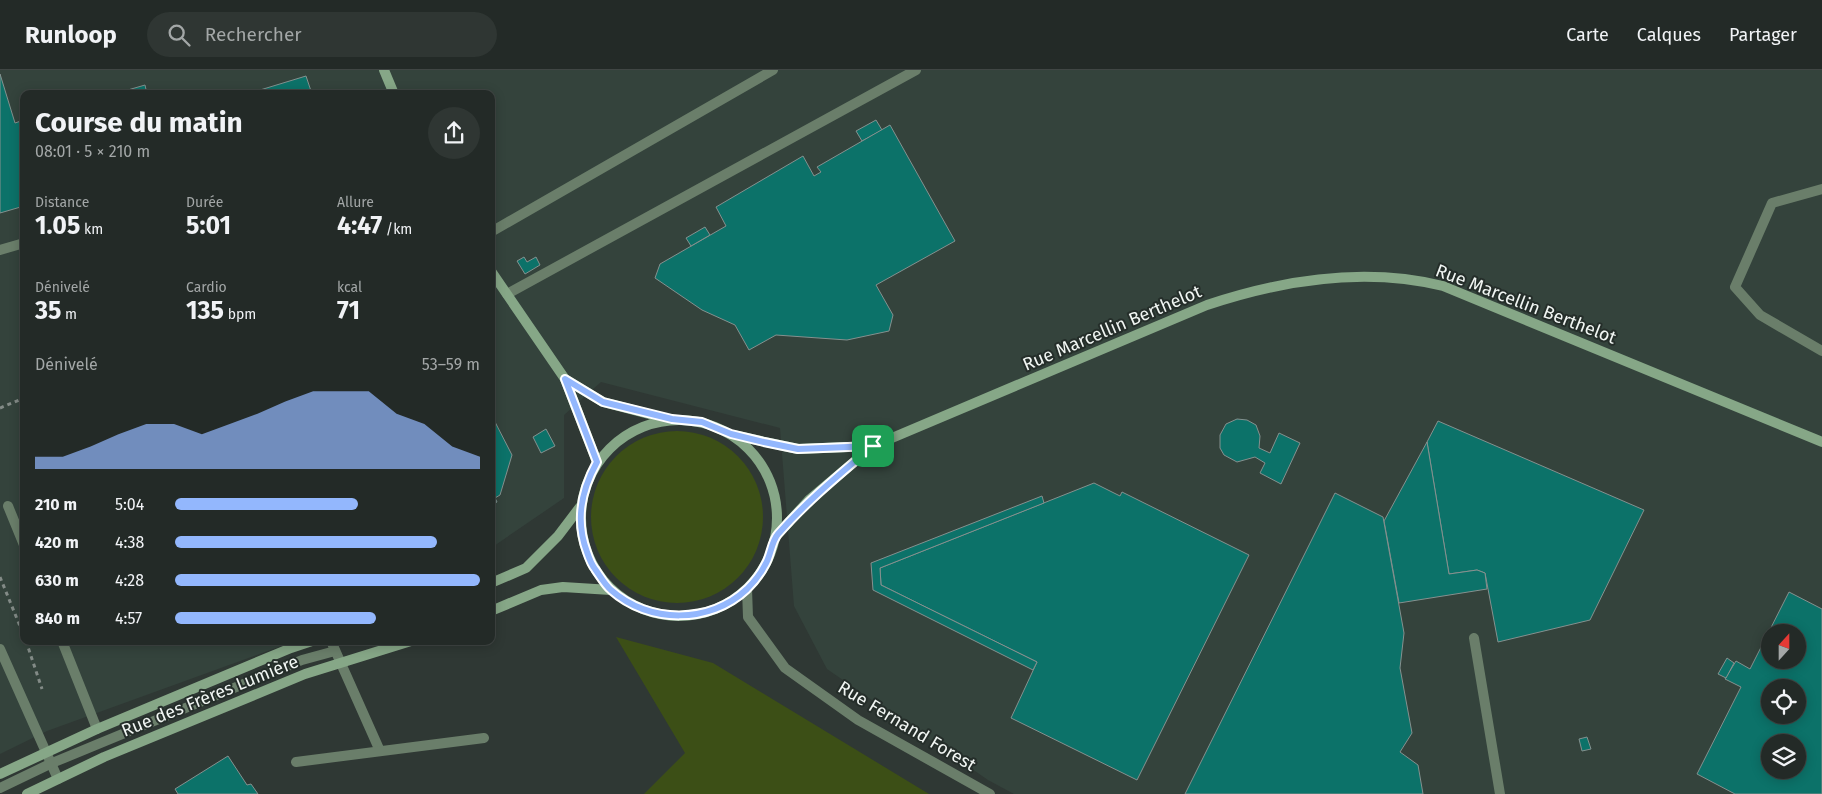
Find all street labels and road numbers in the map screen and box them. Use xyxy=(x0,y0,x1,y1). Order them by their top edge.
street label: Rue Marcellin Berthelot xyxy=(1432,259,1620,349)
street label: Rue Marcellin Berthelot xyxy=(1019,280,1205,376)
street label: Rue des Frères Lumière xyxy=(118,650,302,742)
street label: Rue Fernand Forest xyxy=(834,676,980,776)

